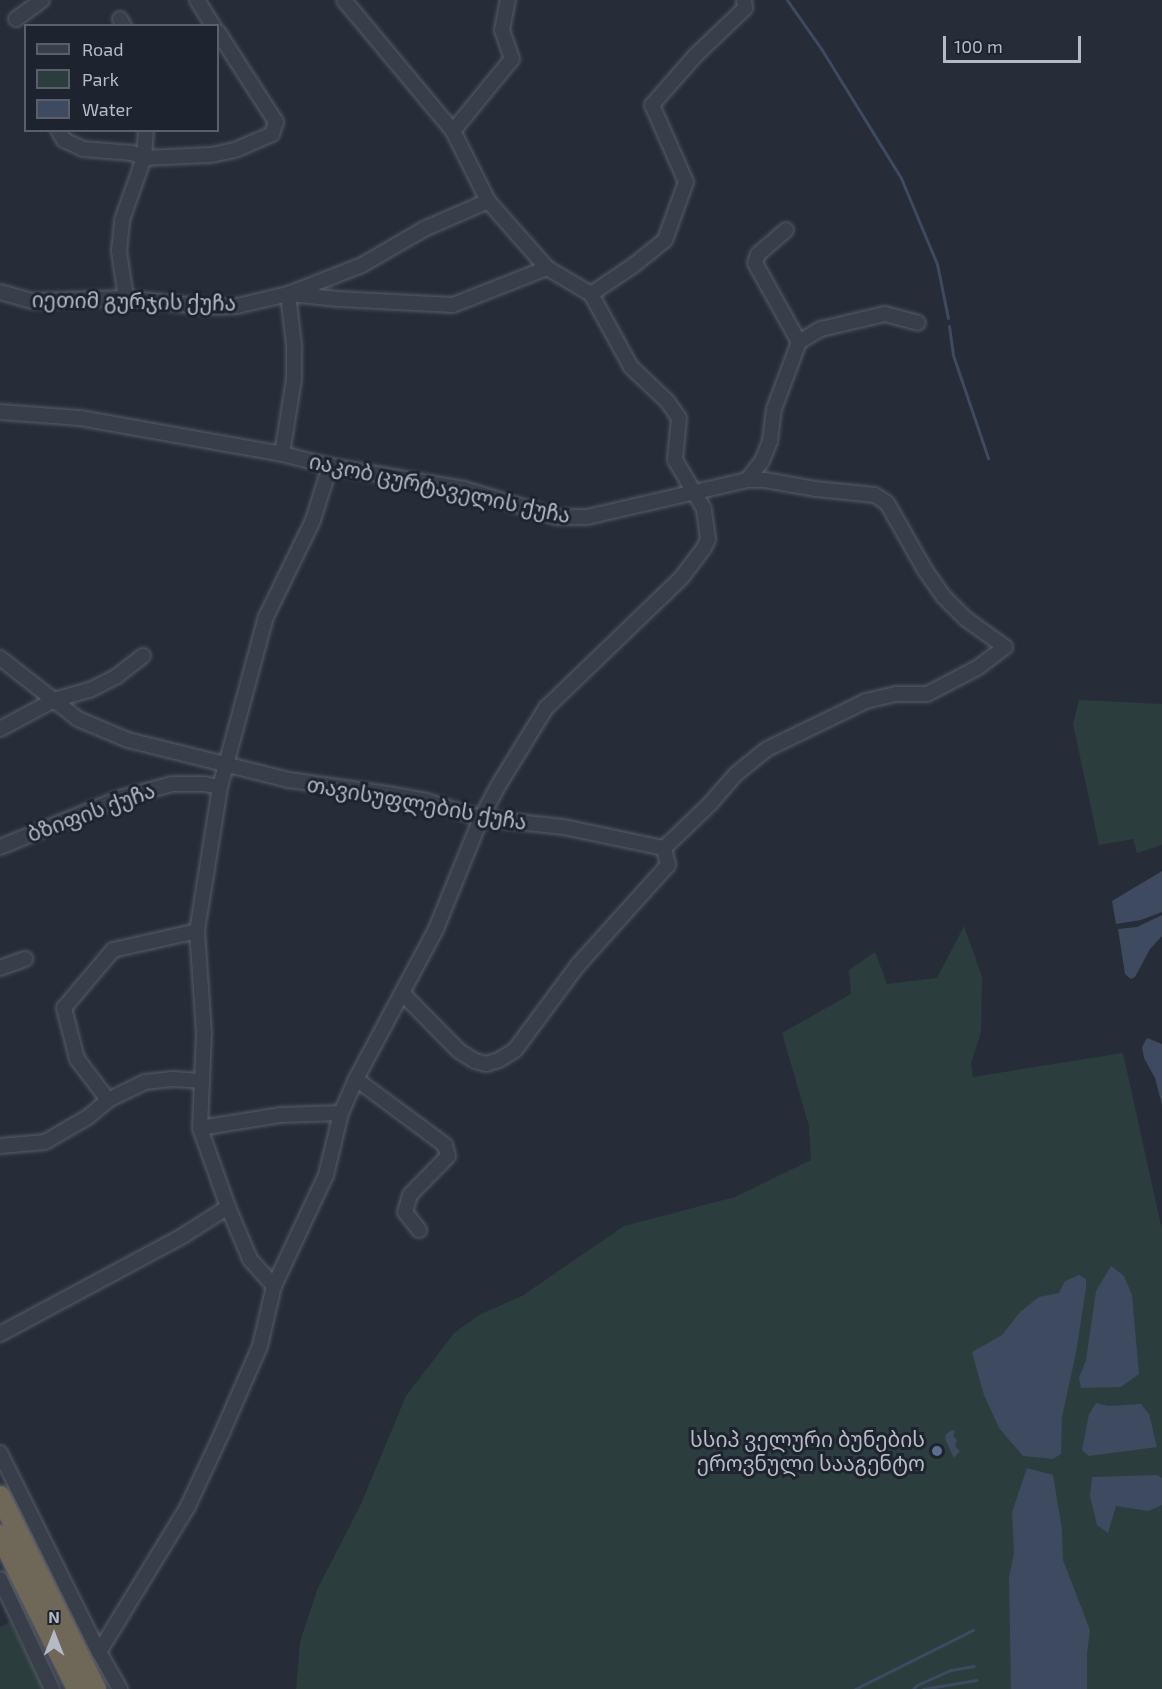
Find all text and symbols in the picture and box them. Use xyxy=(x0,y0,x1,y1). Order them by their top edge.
legend xyxy=(24,24,219,132)
scale bar xyxy=(946,24,1084,62)
text: 100 m xyxy=(954,35,1003,57)
text: Road xyxy=(82,38,123,60)
text: Park xyxy=(82,68,119,90)
text: Water xyxy=(82,98,132,120)
street label: იეთიმ გურჯის ქუჩა xyxy=(32,287,236,315)
street label: იაკობ ცურტაველის ქუჩა xyxy=(307,448,573,528)
street label: თავისუფლების ქუჩა xyxy=(305,771,529,835)
street label: ბზიფის ქუჩა xyxy=(24,777,158,847)
place label: სსიპ ველური ბუნების ეროვნული სააგენტო xyxy=(690,1426,925,1476)
marker: სსიპ ველური ბუნების ეროვნული სააგენტო xyxy=(930,1444,944,1458)
north arrow xyxy=(24,1605,84,1665)
text: N xyxy=(48,1607,60,1626)

